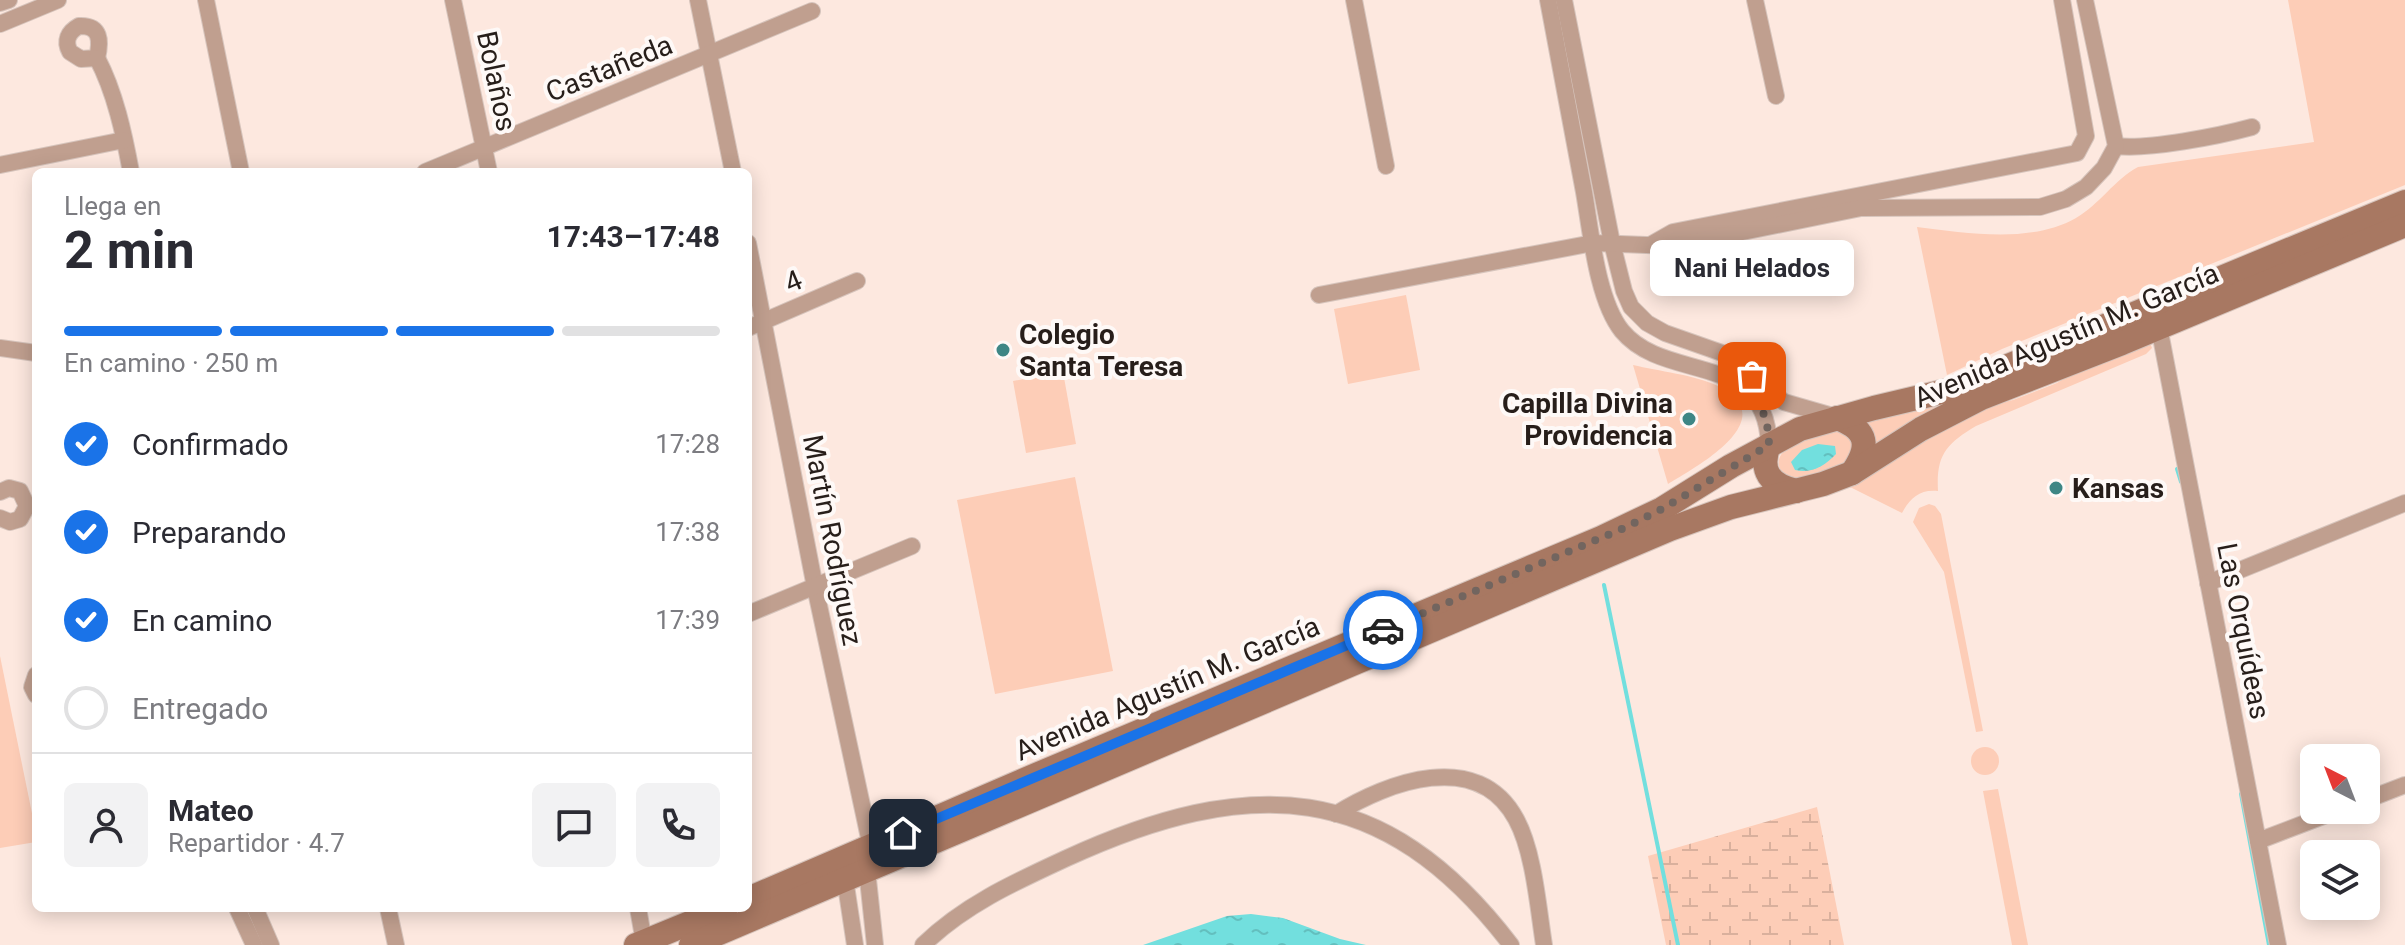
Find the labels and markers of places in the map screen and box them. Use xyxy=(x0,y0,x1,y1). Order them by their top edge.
callout: Nani Helados xyxy=(1650,240,1854,296)
place label: Colegio Santa Teresa xyxy=(1019,318,1183,383)
marker: Colegio Santa Teresa xyxy=(994,341,1012,359)
pin xyxy=(1718,342,1786,410)
place label: Capilla Divina Providencia xyxy=(1502,387,1673,452)
marker: Capilla Divina Providencia xyxy=(1680,410,1698,428)
place label: Kansas xyxy=(2072,472,2164,505)
marker: Kansas xyxy=(2047,479,2065,497)
pin xyxy=(869,799,937,867)

